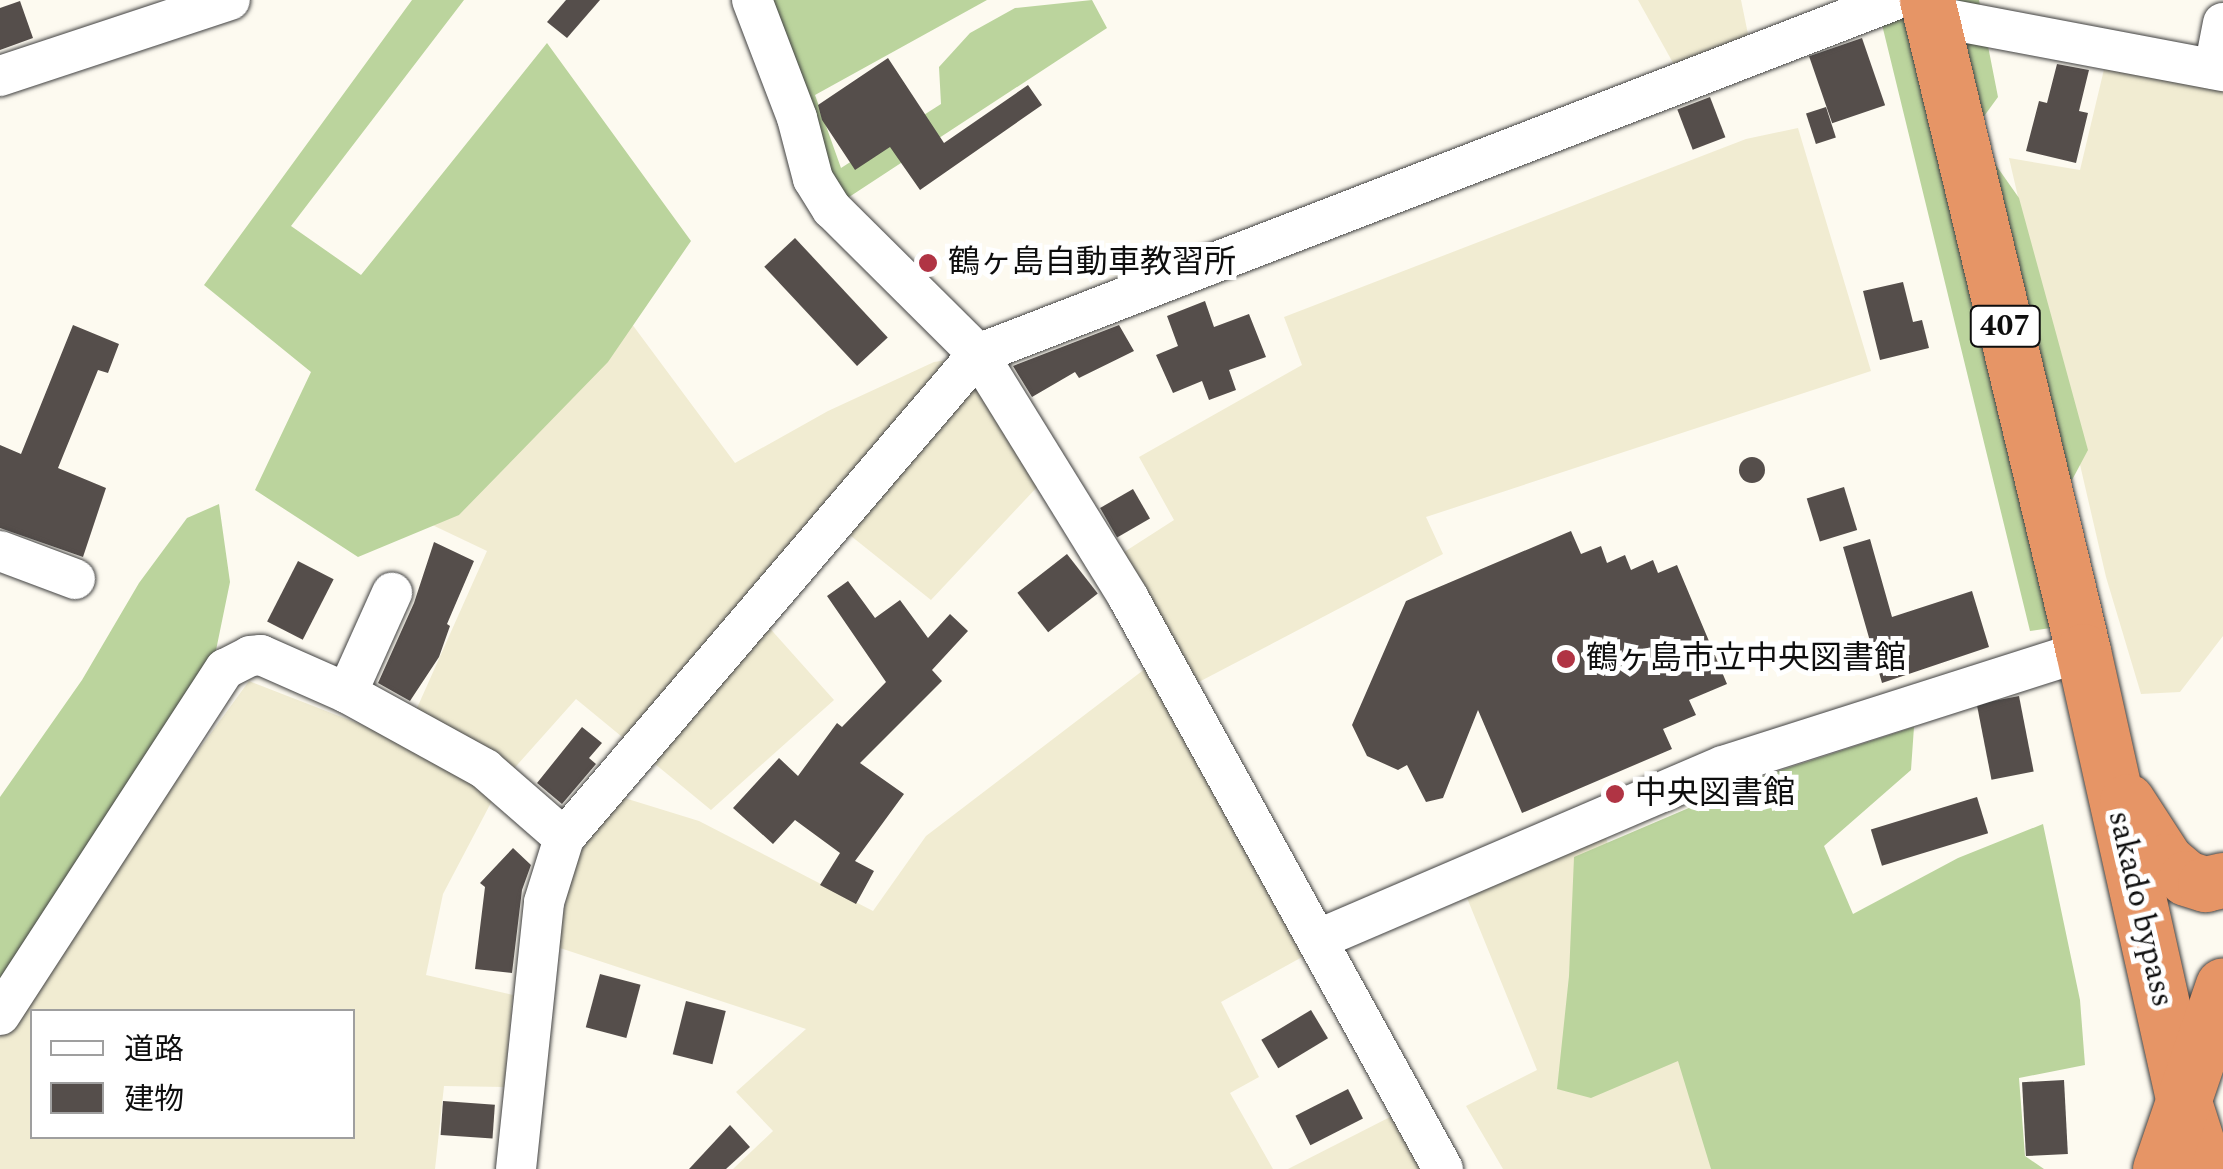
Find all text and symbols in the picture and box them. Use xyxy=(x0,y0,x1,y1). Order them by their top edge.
place label: 鶴ヶ島自動車教習所 xyxy=(948,244,1236,282)
marker: 鶴ヶ島自動車教習所 xyxy=(917,252,939,274)
road number: 407 xyxy=(1968,301,2042,351)
place label: 鶴ヶ島市立中央図書館 xyxy=(1586,640,1906,678)
marker: 鶴ヶ島市立中央図書館 xyxy=(1555,648,1577,670)
place label: 中央図書館 xyxy=(1635,775,1795,813)
marker: 中央図書館 xyxy=(1604,783,1626,805)
street label: sakado bypass xyxy=(2099,807,2181,1011)
legend xyxy=(30,1009,355,1139)
text: 道路 xyxy=(124,1027,184,1073)
text: 建物 xyxy=(124,1077,184,1123)

